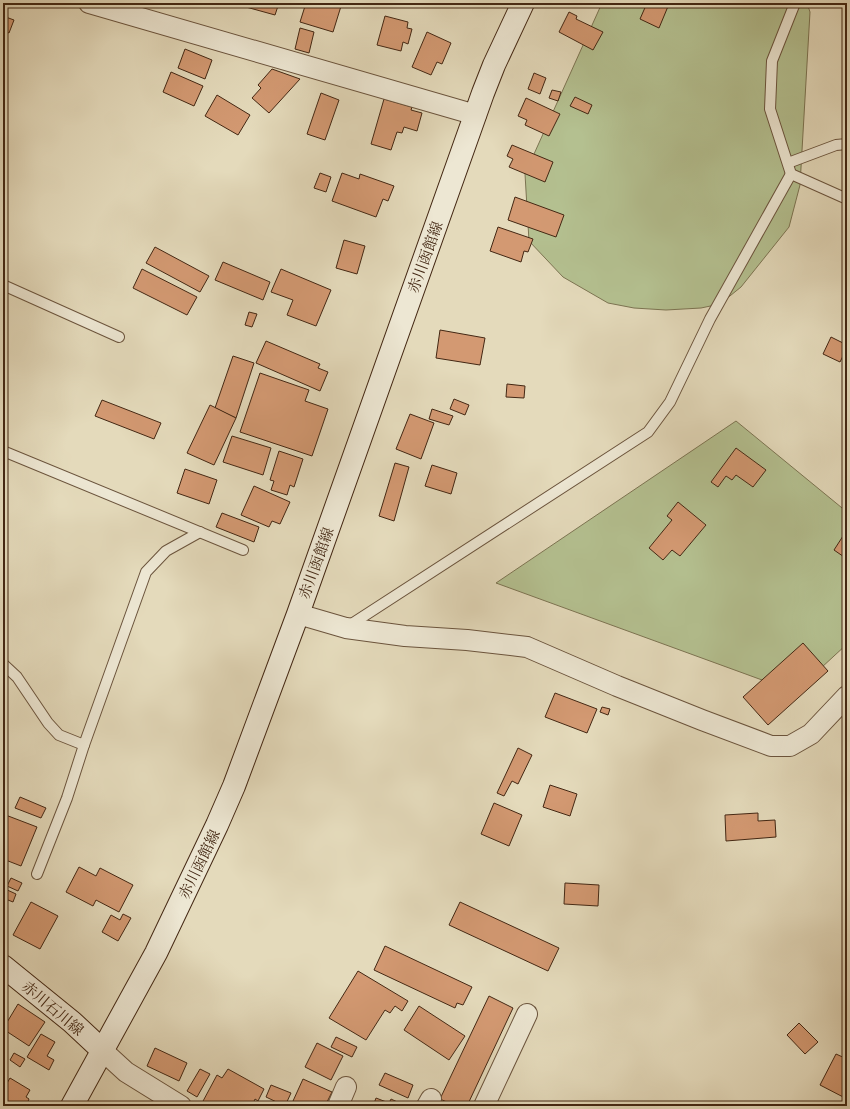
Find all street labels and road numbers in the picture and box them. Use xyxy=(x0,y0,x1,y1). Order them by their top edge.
street label: 赤川函館線 xyxy=(403,219,447,295)
street label: 赤川函館線 xyxy=(294,525,338,601)
street label: 赤川函館線 xyxy=(174,826,224,902)
street label: 赤川石川線 xyxy=(18,977,88,1039)

